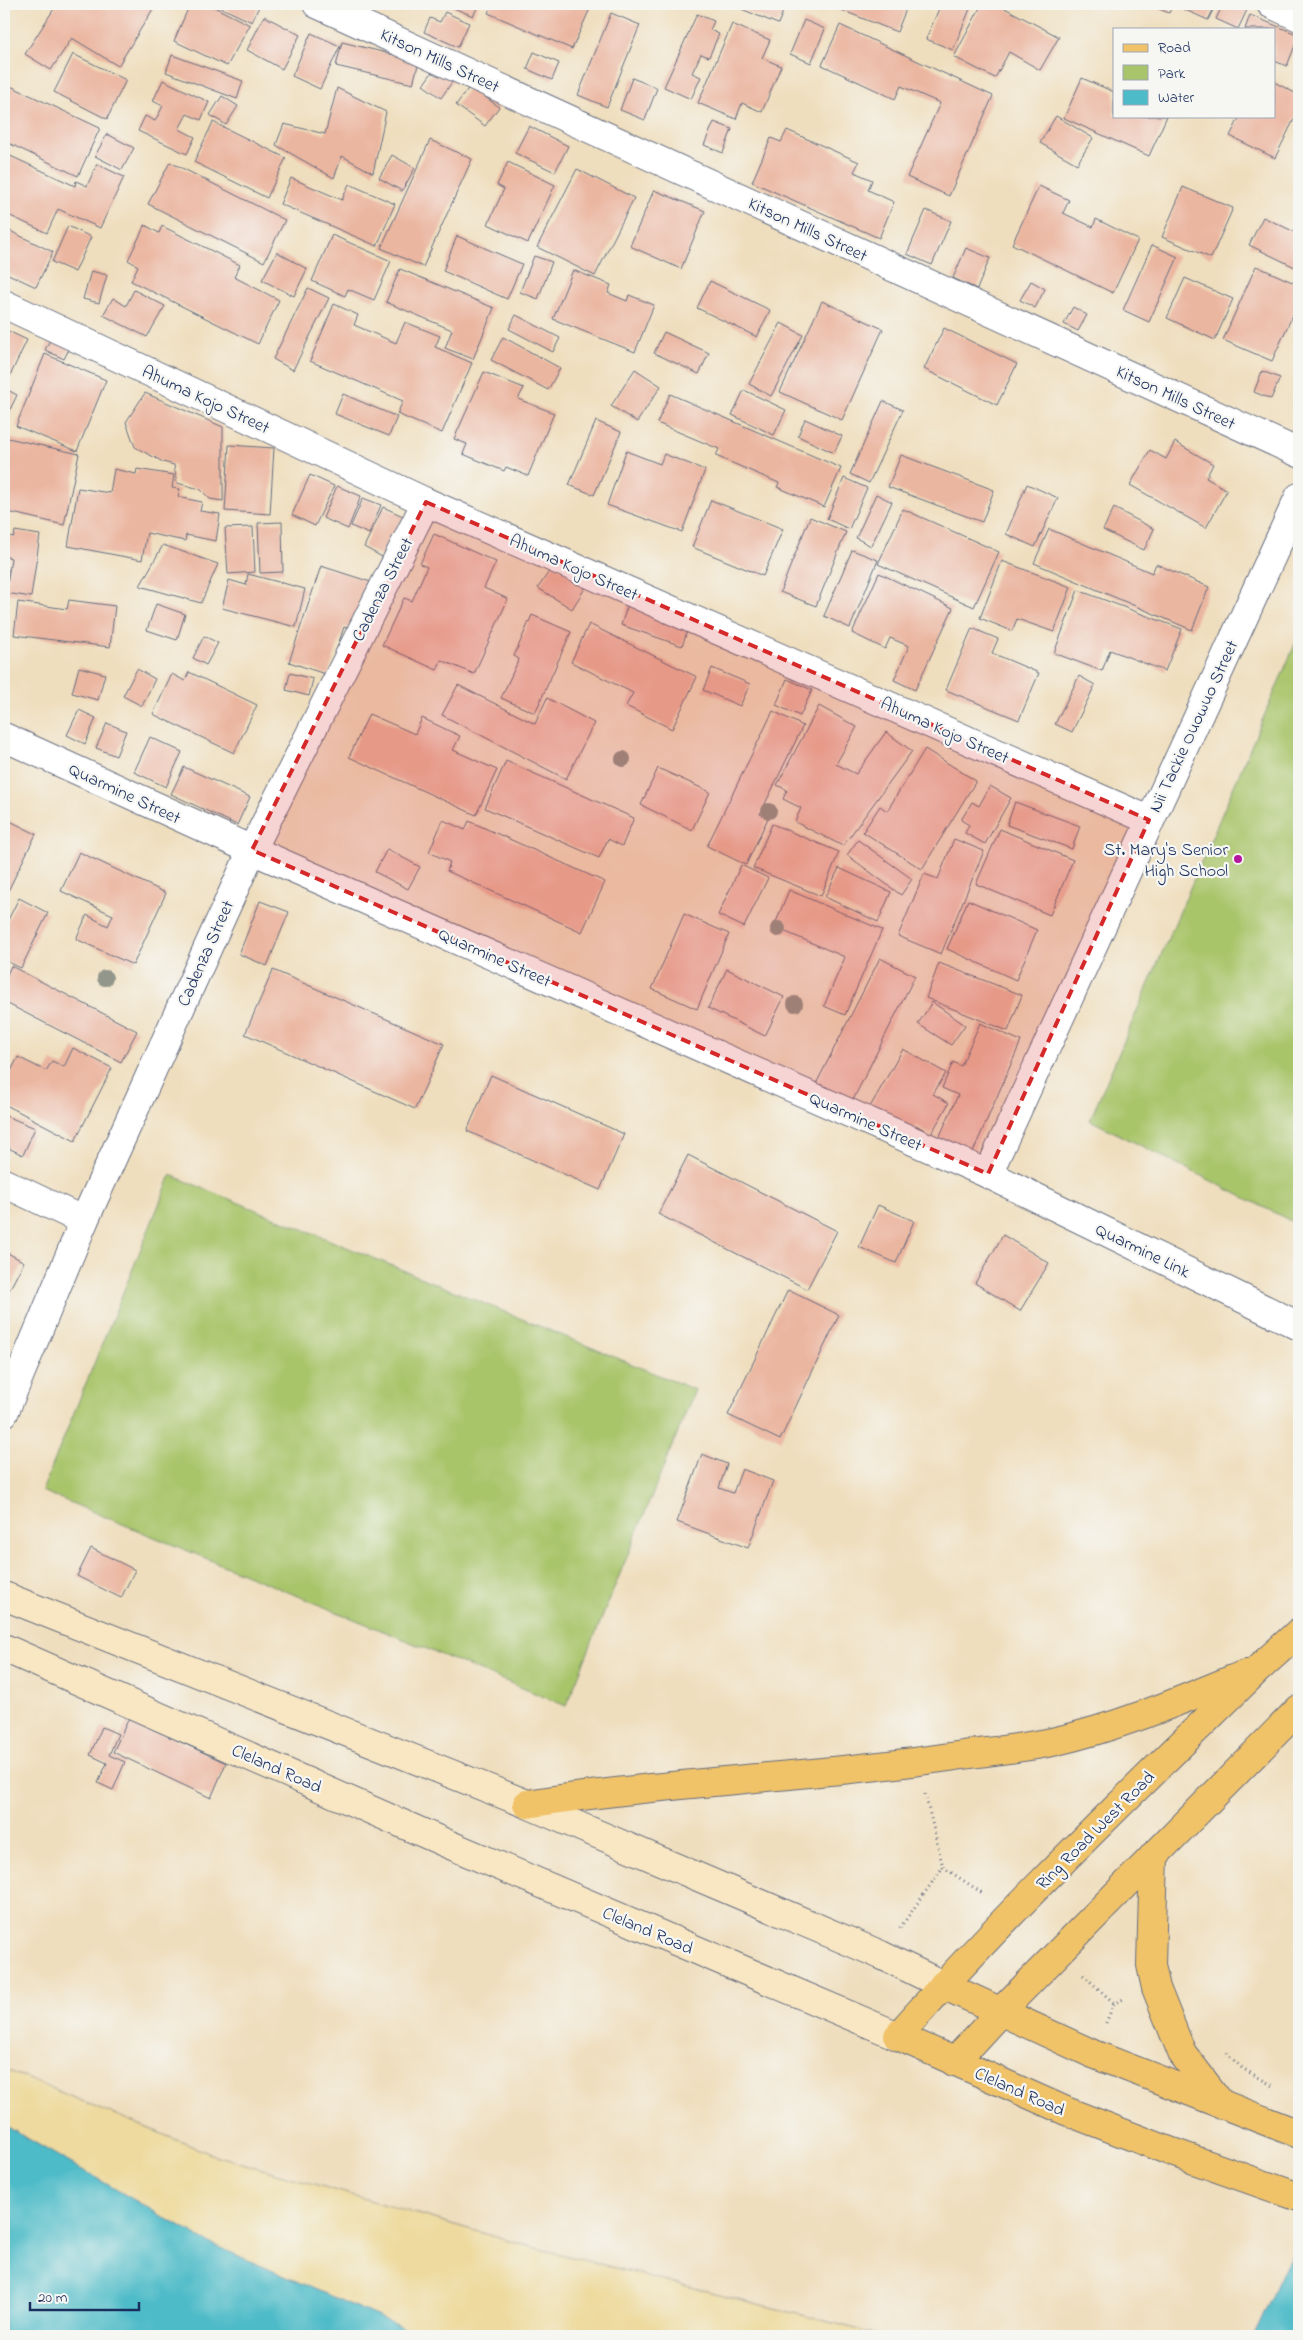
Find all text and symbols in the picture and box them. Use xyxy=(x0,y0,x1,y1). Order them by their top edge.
street label: Kitson Mills Street xyxy=(375,23,503,101)
legend xyxy=(1113,28,1276,118)
text: Road xyxy=(1158,37,1191,59)
text: Park xyxy=(1158,63,1186,85)
text: Water xyxy=(1158,87,1194,109)
street label: Kitson Mills Street xyxy=(743,192,871,270)
street label: Ahuma Kojo Street xyxy=(137,360,273,442)
street label: Kitson Mills Street xyxy=(1111,360,1239,438)
street label: Ahuma Kojo Street xyxy=(505,529,642,609)
street label: Cadenza Street xyxy=(346,533,421,646)
street label: Nii Tackie Ouowuo Street xyxy=(1143,636,1246,817)
street label: Ahuma Kojo Street xyxy=(876,692,1013,772)
street label: Quarmine Street xyxy=(64,757,185,832)
place label: St. Mary's Senior High School xyxy=(1104,838,1228,886)
marker: St. Mary's Senior High School xyxy=(1232,853,1244,865)
street label: Cadenza Street xyxy=(172,897,242,1011)
street label: Quarmine Street xyxy=(434,922,555,995)
street label: Quarmine Street xyxy=(805,1086,926,1159)
street label: Quarmine Link xyxy=(1090,1218,1194,1286)
street label: Cleland Road xyxy=(227,1738,325,1801)
street label: Ring Road West Road xyxy=(1031,1766,1163,1898)
street label: Cleland Road xyxy=(598,1901,697,1963)
street label: Cleland Road xyxy=(970,2061,1068,2124)
scale bar xyxy=(30,2280,139,2312)
text: 20 m xyxy=(38,2287,68,2309)

